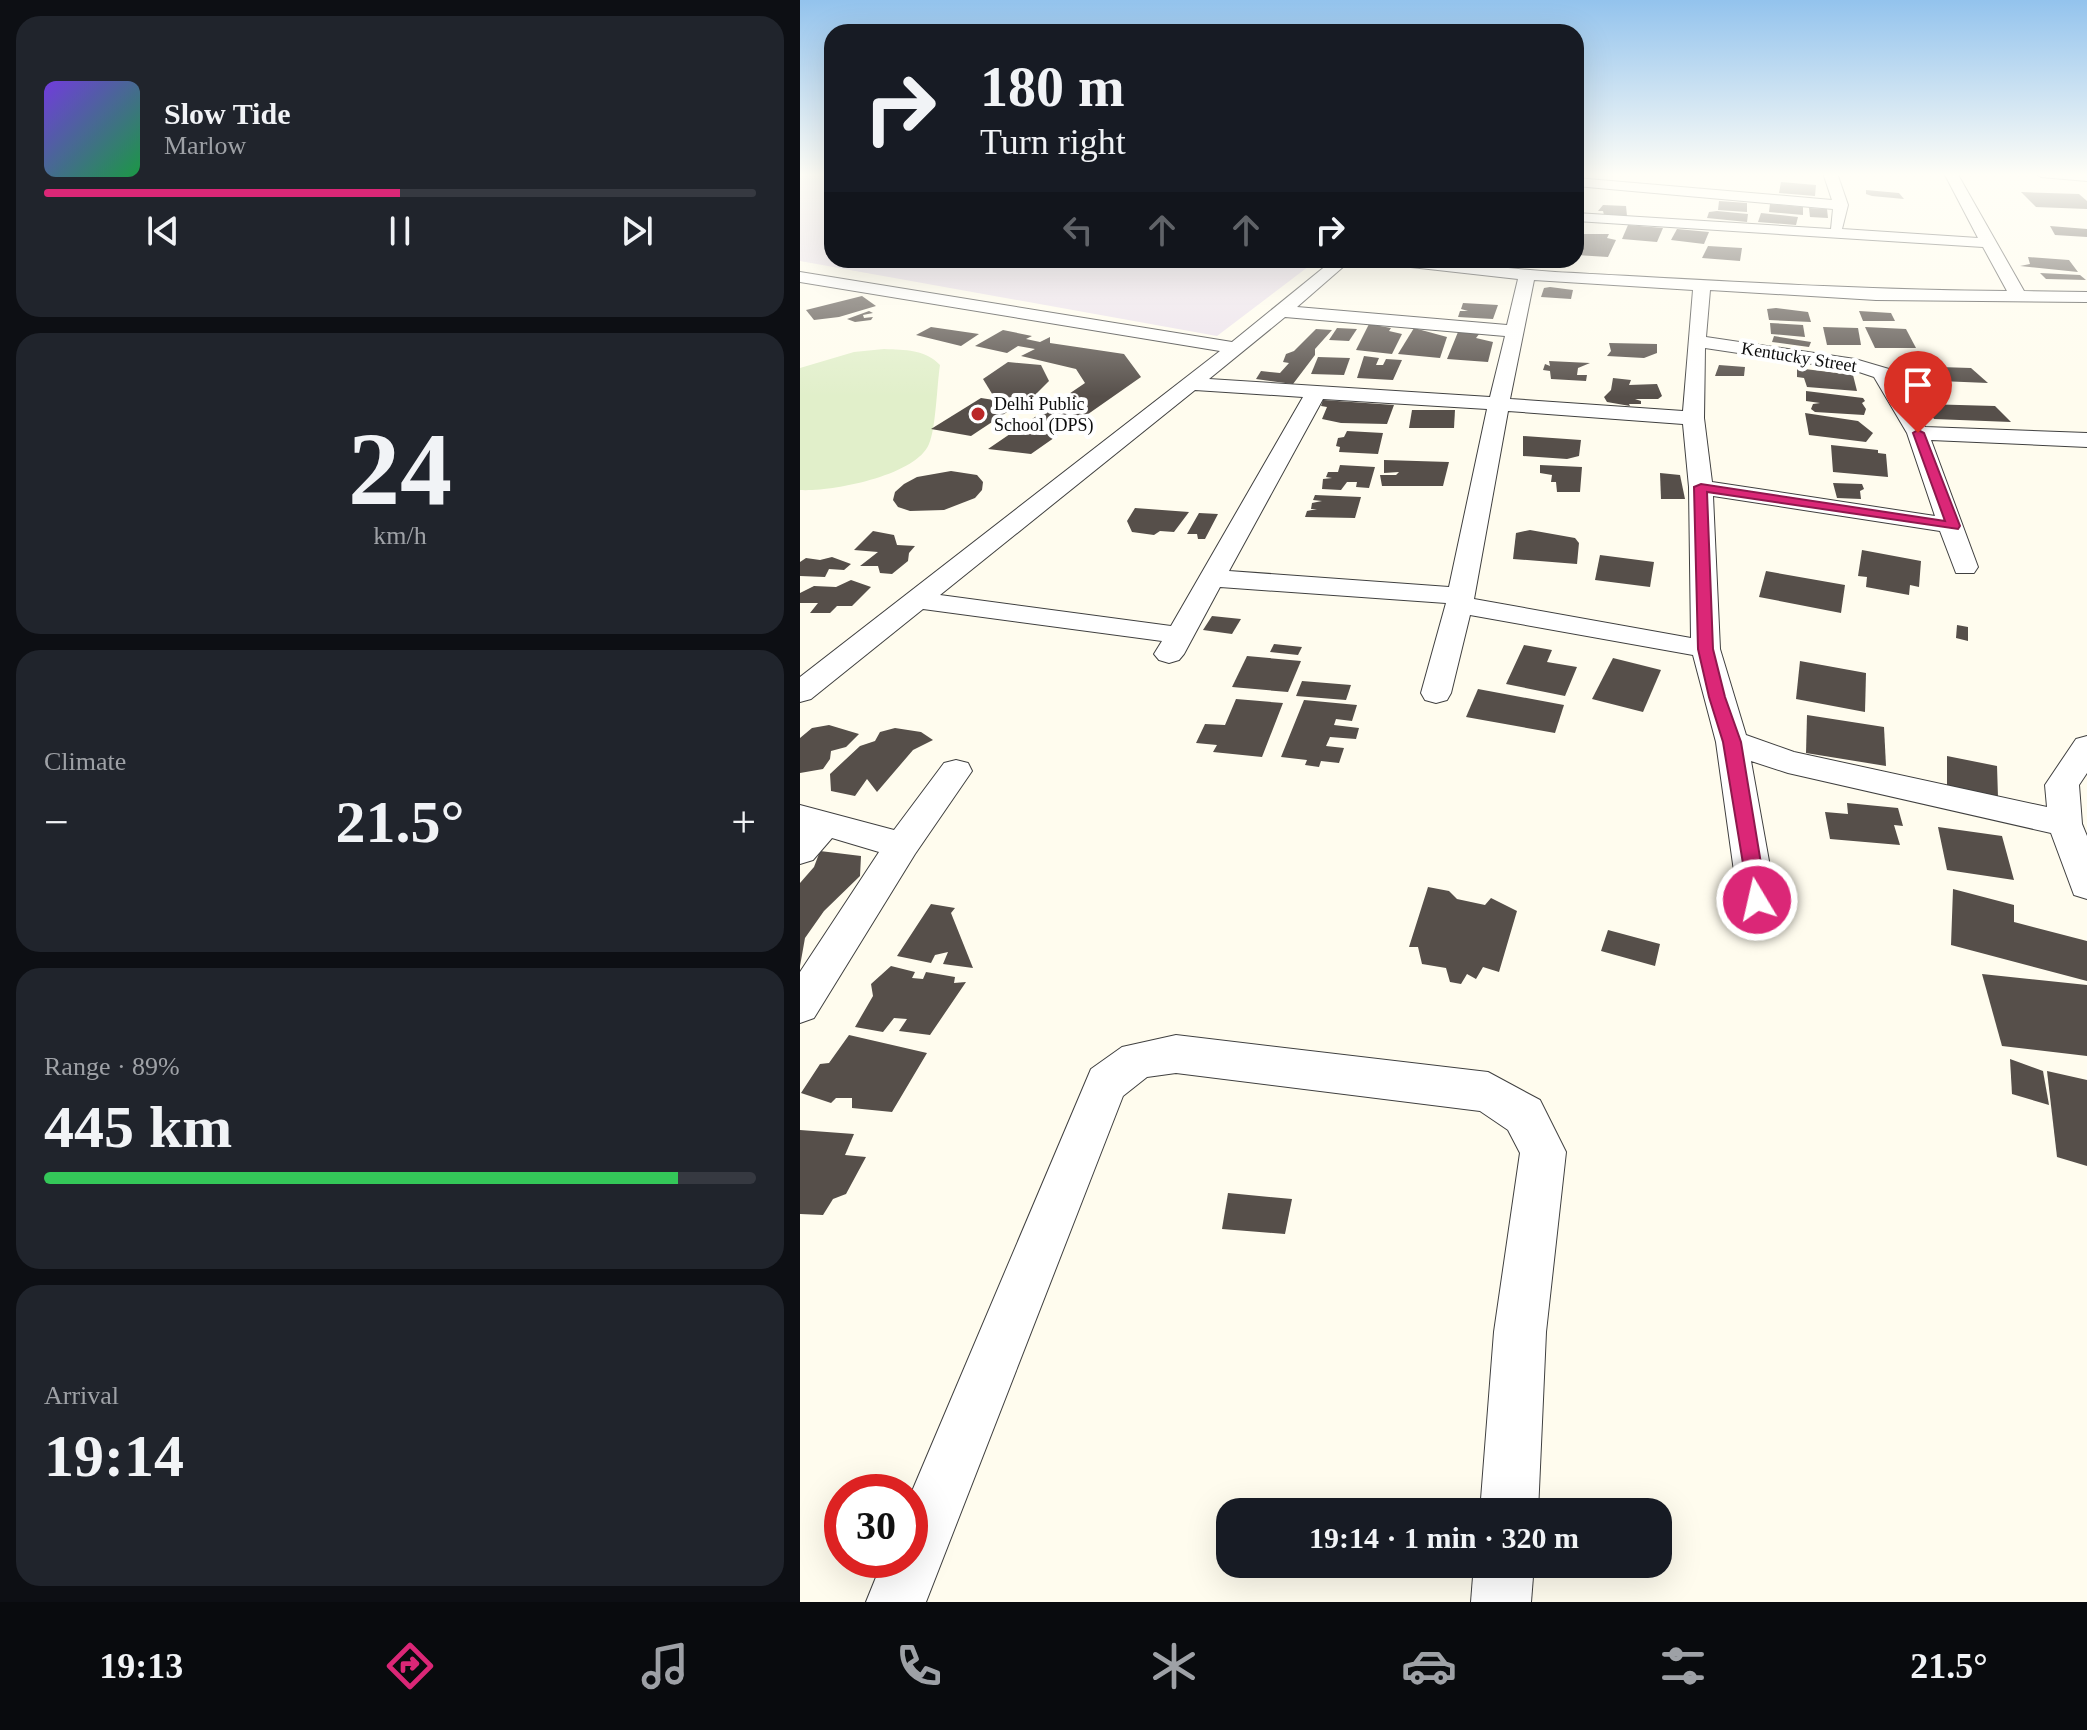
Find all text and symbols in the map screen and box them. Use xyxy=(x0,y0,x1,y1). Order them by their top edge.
icon: right xyxy=(848,56,952,160)
text: 180 m xyxy=(980,56,1125,118)
text: Slow Tide xyxy=(164,97,290,130)
text: Turn right xyxy=(980,122,1126,162)
text: Marlow xyxy=(164,131,246,160)
icon: left xyxy=(1056,208,1100,252)
icon: ahead xyxy=(1140,208,1184,252)
icon: ahead xyxy=(1224,208,1268,252)
icon: right xyxy=(1308,208,1352,252)
icon: previous xyxy=(141,209,185,253)
icon: pause xyxy=(378,209,422,253)
icon: next xyxy=(615,209,659,253)
street label: Kentucky Street xyxy=(1740,338,1858,376)
pin xyxy=(1884,351,1952,433)
icon: arrive xyxy=(1896,363,1940,407)
place label: Delhi Public School (DPS) xyxy=(994,394,1094,436)
marker: Delhi Public School (DPS) xyxy=(969,405,987,423)
text: 24 xyxy=(348,411,452,526)
text: km/h xyxy=(373,521,427,550)
text: Climate xyxy=(44,747,126,776)
text: 21.5° xyxy=(336,789,465,855)
text: − xyxy=(44,798,69,847)
text: + xyxy=(731,798,756,847)
position arrow xyxy=(1715,858,1799,942)
text: Range · 89% xyxy=(44,1052,180,1081)
text: 445 km xyxy=(44,1094,232,1160)
text: Arrival xyxy=(44,1381,119,1410)
text: 19:14 xyxy=(44,1423,184,1489)
speed limit sign: 30 xyxy=(824,1474,928,1578)
text: 19:14 · 1 min · 320 m xyxy=(1309,1521,1579,1554)
icon: directions xyxy=(382,1638,438,1694)
icon: music xyxy=(637,1638,693,1694)
icon: phone xyxy=(891,1638,947,1694)
icon: climate xyxy=(1146,1638,1202,1694)
icon: car xyxy=(1401,1638,1457,1694)
icon: filters xyxy=(1655,1638,1711,1694)
text: 19:13 xyxy=(99,1646,183,1686)
text: 21.5° xyxy=(1910,1646,1988,1686)

